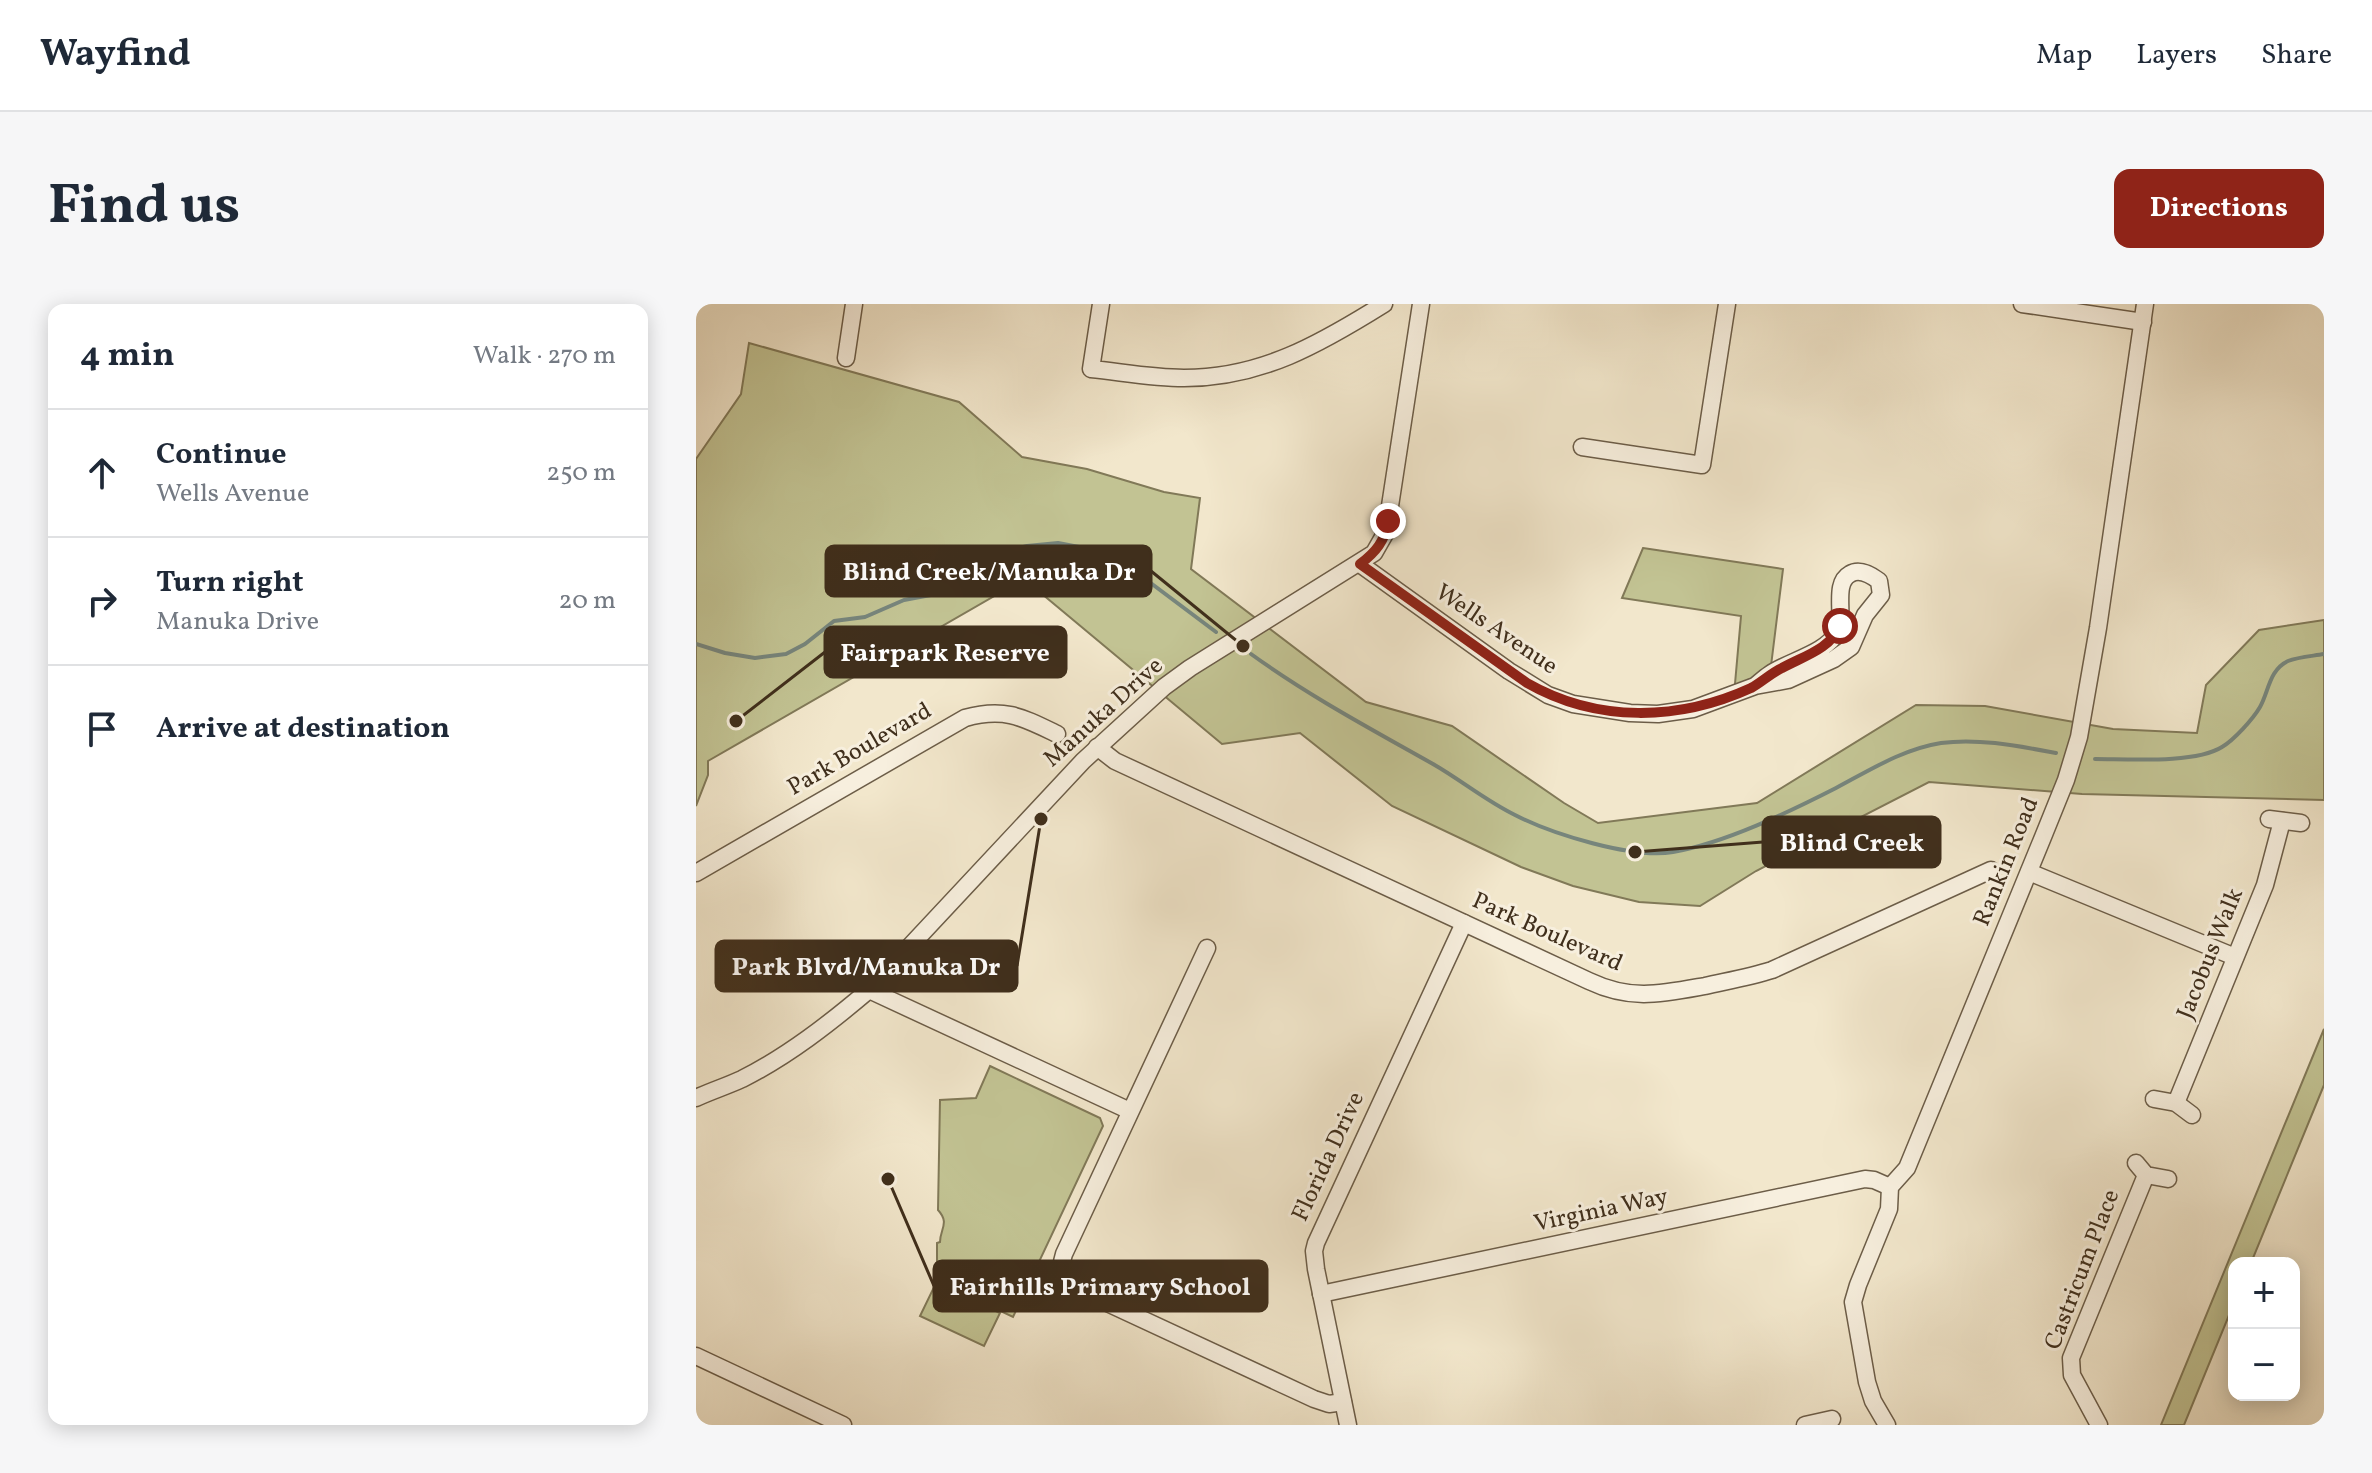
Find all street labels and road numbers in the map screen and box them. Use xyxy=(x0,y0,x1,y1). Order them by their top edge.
street label: Wells Avenue xyxy=(1428,576,1564,684)
street label: Manuka Drive xyxy=(1037,650,1171,776)
street label: Park Boulevard xyxy=(782,695,938,805)
street label: Rankin Road xyxy=(1966,792,2048,932)
street label: Jacobus Walk xyxy=(2169,883,2253,1025)
street label: Park Boulevard xyxy=(1466,885,1628,981)
street label: Florida Drive xyxy=(1284,1087,1374,1227)
street label: Virginia Way xyxy=(1531,1180,1671,1242)
street label: Castricum Place xyxy=(2037,1185,2129,1355)

